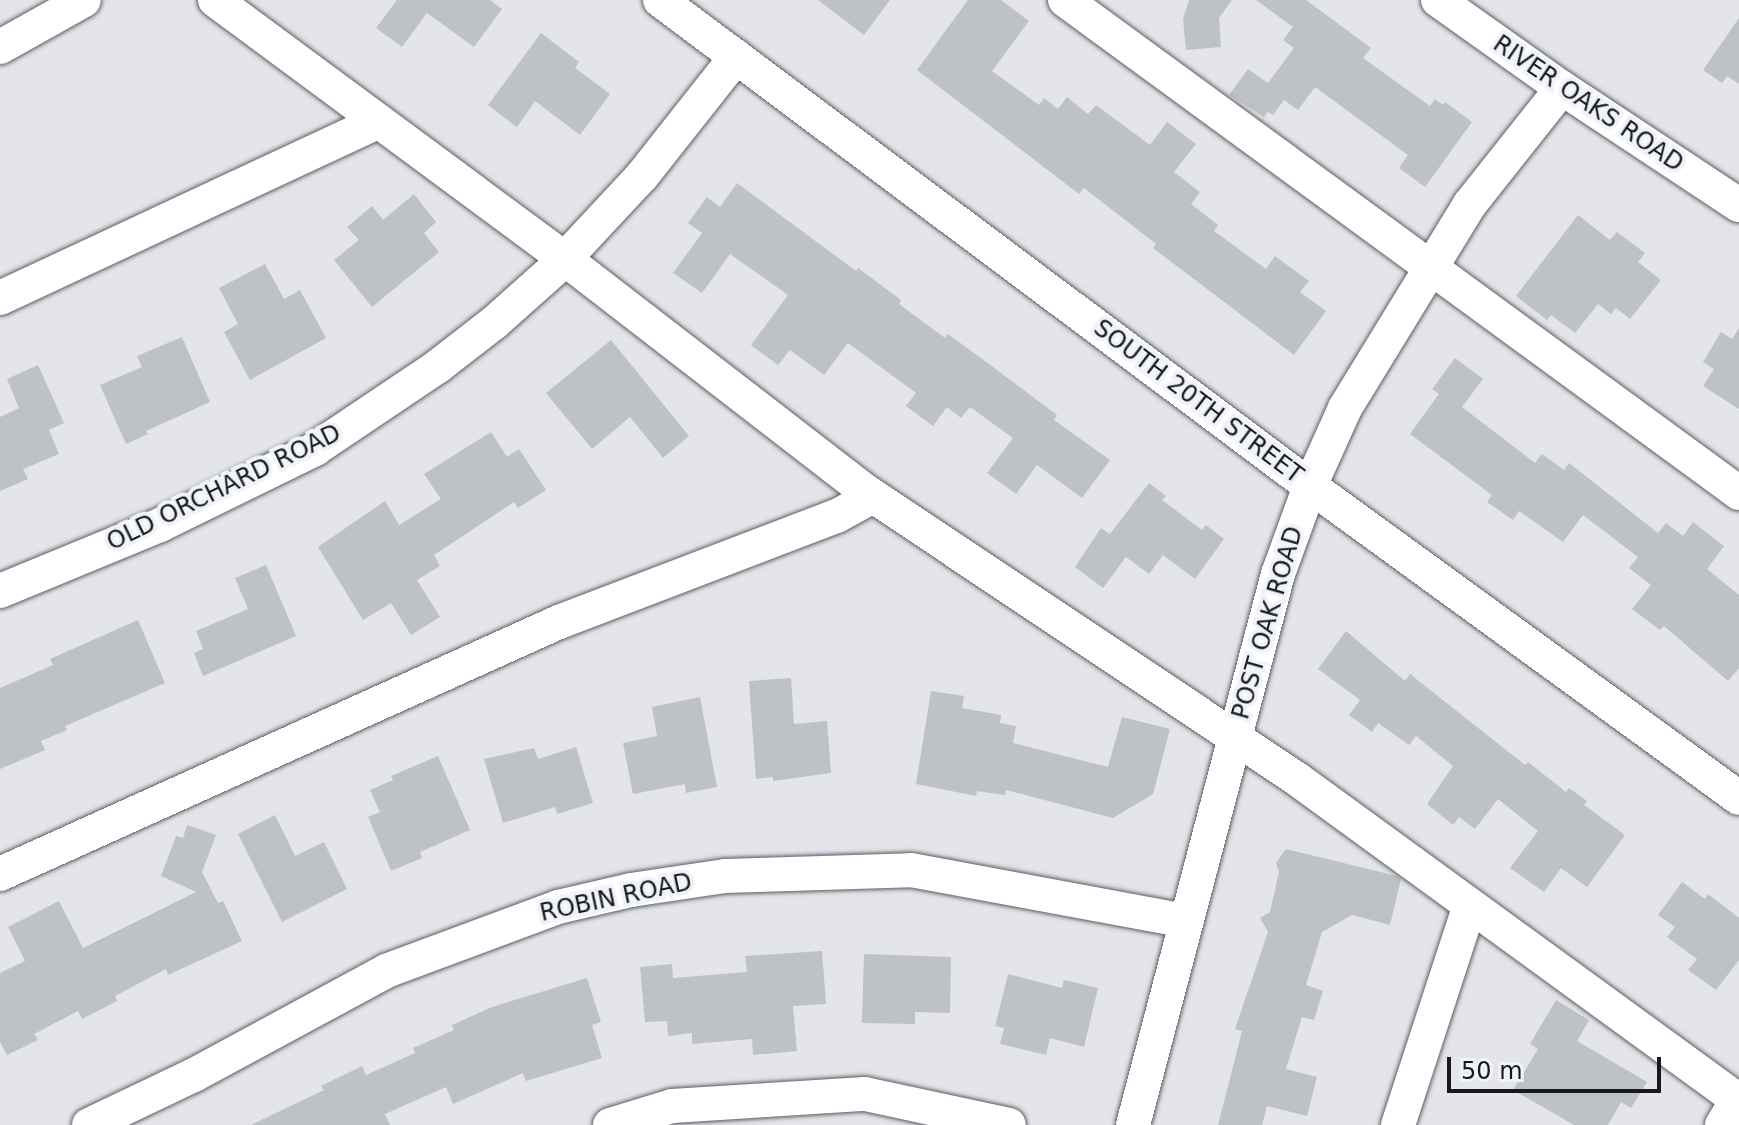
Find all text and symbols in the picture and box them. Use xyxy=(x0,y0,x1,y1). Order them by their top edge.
street label: RIVER OAKS ROAD xyxy=(1487,30,1689,178)
street label: SOUTH 20TH STREET xyxy=(1088,314,1308,490)
street label: OLD ORCHARD ROAD xyxy=(102,419,346,557)
street label: POST OAK ROAD xyxy=(1227,523,1309,723)
street label: ROBIN ROAD xyxy=(537,868,695,928)
scale bar xyxy=(1451,1041,1665,1091)
text: 50 m xyxy=(1461,1057,1523,1085)

